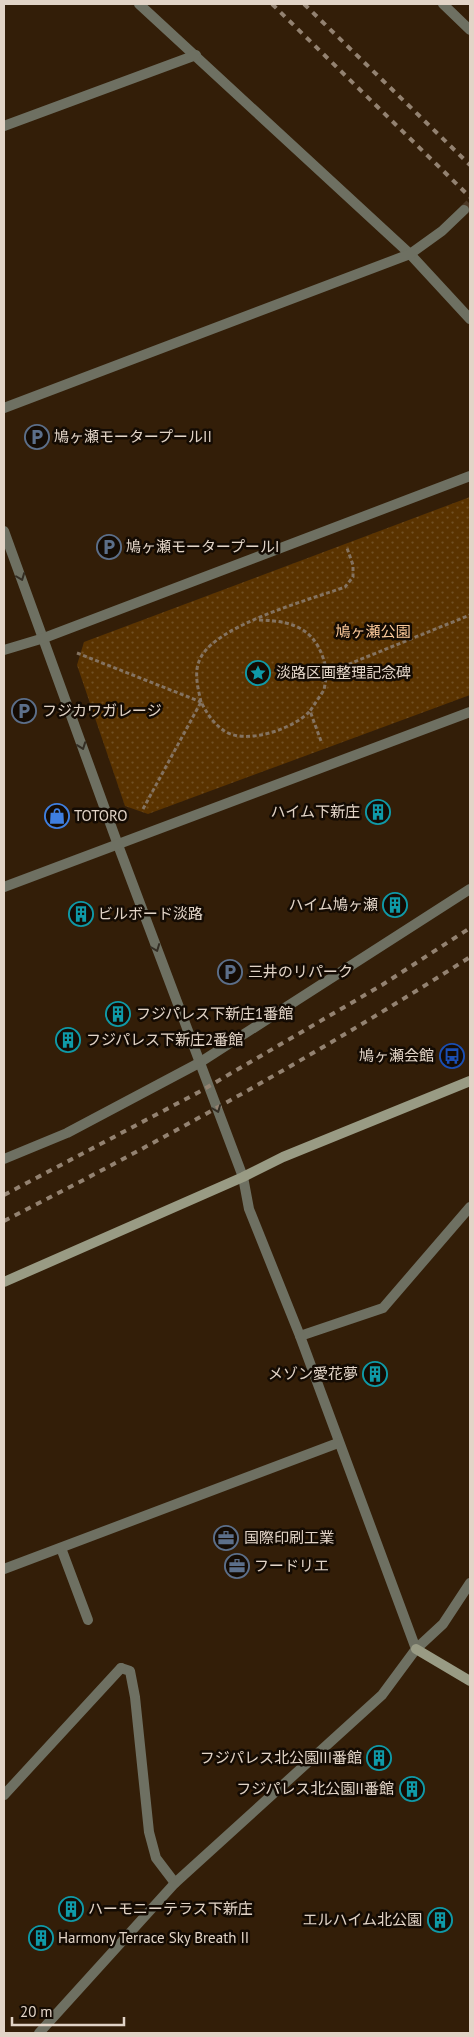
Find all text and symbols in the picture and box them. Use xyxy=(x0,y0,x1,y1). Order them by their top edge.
parking icon: 鳩ヶ瀬モータープールII xyxy=(24,424,50,450)
place label: 鳩ヶ瀬モータープールII xyxy=(54,427,212,446)
parking icon: 鳩ヶ瀬モータープールI xyxy=(96,534,122,560)
place label: 鳩ヶ瀬モータープールI xyxy=(126,537,279,556)
one-way arrow xyxy=(15,572,25,580)
park label: 鳩ヶ瀬公園 xyxy=(335,622,411,641)
place icon: 淡路区画整理記念碑 xyxy=(245,660,271,686)
place label: 淡路区画整理記念碑 xyxy=(276,663,411,682)
parking icon: フジカワガレージ xyxy=(11,698,37,724)
place label: フジカワガレージ xyxy=(42,701,162,720)
one-way arrow xyxy=(76,741,86,750)
building icon: ハイム下新庄 xyxy=(365,799,391,825)
place label: ハイム下新庄 xyxy=(271,802,360,821)
shop icon: TOTORO xyxy=(44,803,70,829)
place label: TOTORO xyxy=(74,806,128,825)
building icon: ハイム鳩ヶ瀬 xyxy=(382,892,408,918)
place label: ハイム鳩ヶ瀬 xyxy=(289,895,378,914)
building icon: ビルボード淡路 xyxy=(68,901,94,927)
place label: ビルボード淡路 xyxy=(98,904,203,923)
one-way arrow xyxy=(150,943,160,952)
parking icon: 三井のリパーク xyxy=(217,959,243,985)
place label: 三井のリパーク xyxy=(248,962,353,981)
building icon: フジパレス下新庄1番館 xyxy=(105,1001,131,1027)
place label: フジパレス下新庄1番館 xyxy=(136,1004,293,1023)
building icon: フジパレス下新庄2番館 xyxy=(55,1027,81,1053)
place label: フジパレス下新庄2番館 xyxy=(86,1030,243,1049)
bus stop icon: 鳩ヶ瀬会館 xyxy=(439,1043,465,1069)
place label: 鳩ヶ瀬会館 xyxy=(359,1046,434,1065)
one-way arrow xyxy=(211,1104,221,1112)
building icon: メゾン愛花夢 xyxy=(362,1361,388,1387)
place label: メゾン愛花夢 xyxy=(268,1364,358,1383)
office icon: 国際印刷工業 xyxy=(213,1525,239,1551)
place label: 国際印刷工業 xyxy=(244,1528,334,1547)
office icon: フードリエ xyxy=(224,1553,250,1579)
place label: フードリエ xyxy=(254,1556,329,1575)
building icon: フジパレス北公園III番館 xyxy=(366,1745,392,1771)
place label: フジパレス北公園III番館 xyxy=(200,1748,362,1767)
building icon: フジパレス北公園II番館 xyxy=(399,1776,425,1802)
place label: フジパレス北公園II番館 xyxy=(236,1779,394,1798)
building icon: ハーモニーテラス下新庄 xyxy=(58,1896,84,1922)
place label: ハーモニーテラス下新庄 xyxy=(88,1899,253,1918)
building icon: エルハイム北公園 xyxy=(427,1907,453,1933)
place label: エルハイム北公園 xyxy=(303,1910,422,1929)
building icon: Harmony Terrace Sky Breath II xyxy=(28,1925,54,1951)
place label: Harmony Terrace Sky Breath II xyxy=(58,1928,249,1947)
scale bar xyxy=(12,1994,125,2026)
text: 20 m xyxy=(20,2002,53,2021)

